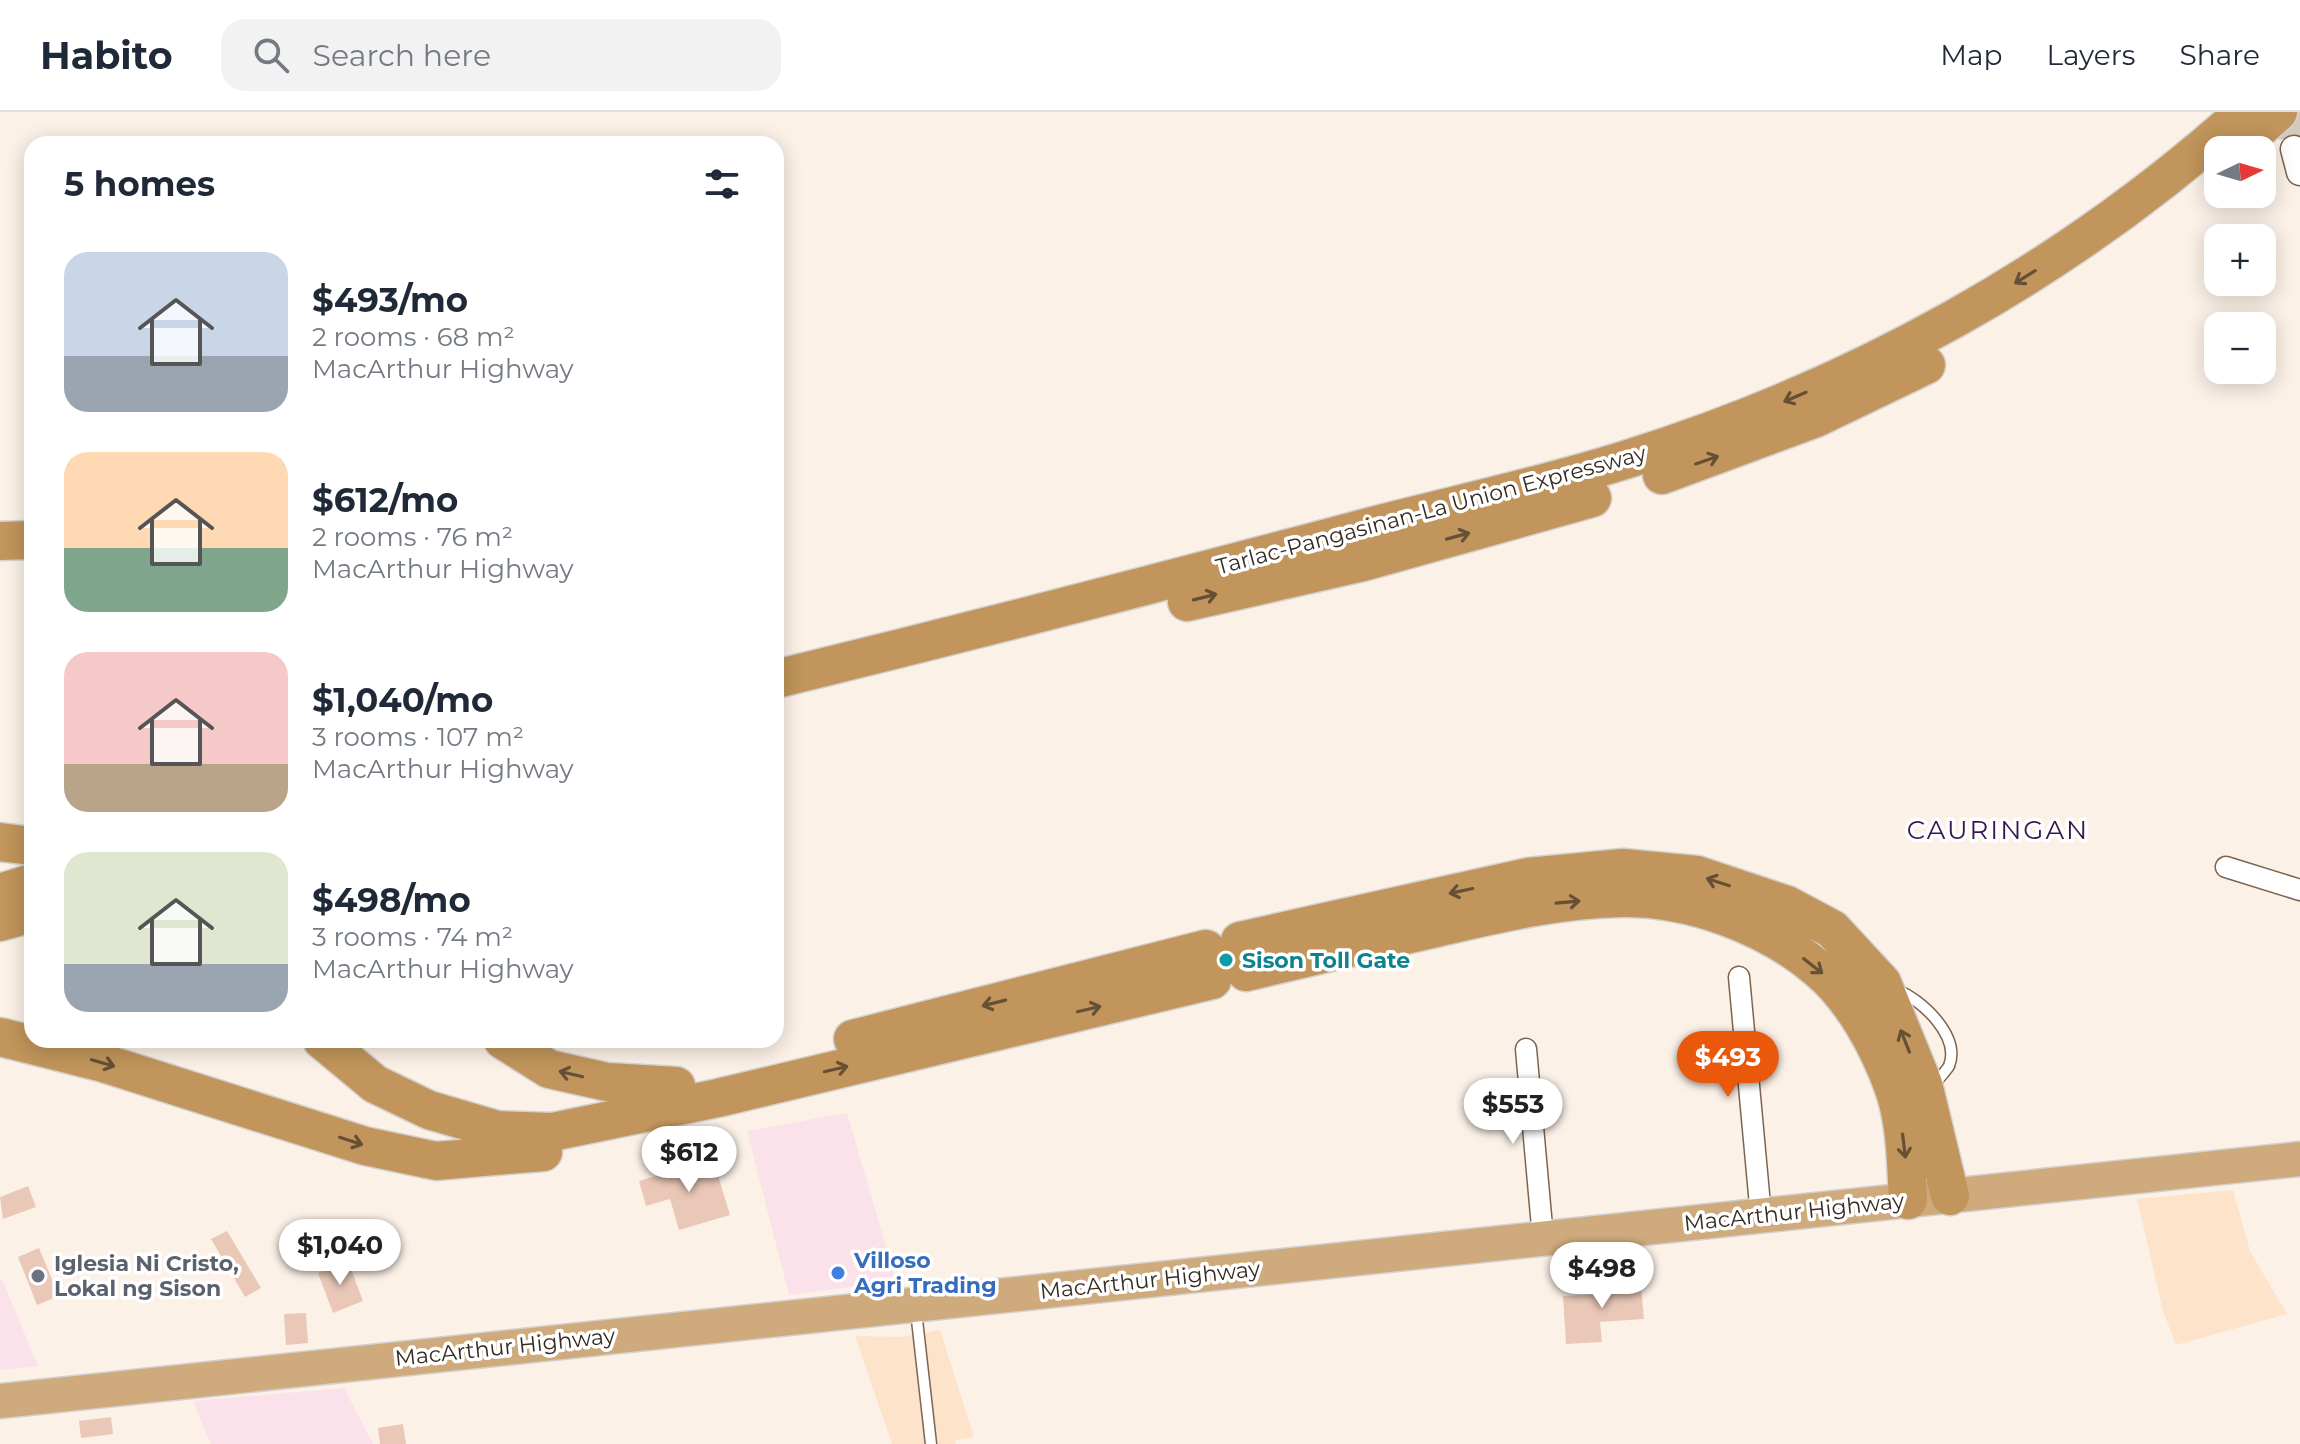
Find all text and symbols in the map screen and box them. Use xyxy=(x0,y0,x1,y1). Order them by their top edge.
search box xyxy=(221,19,781,91)
text: Habito xyxy=(40,32,173,79)
icon: search xyxy=(249,33,293,77)
text: Search here xyxy=(313,37,491,74)
text: Map xyxy=(1940,38,2003,72)
text: Layers xyxy=(2047,38,2136,72)
text: Share xyxy=(2180,38,2260,72)
north arrow xyxy=(2204,136,2276,208)
map controls xyxy=(2204,136,2276,384)
icon: filters xyxy=(700,162,744,206)
text: 5 homes xyxy=(64,163,215,205)
button: + xyxy=(2204,224,2276,296)
one-way arrow xyxy=(2014,269,2037,285)
text: $493/mo xyxy=(312,279,468,321)
icon: home xyxy=(128,284,224,380)
button: − xyxy=(2204,312,2276,384)
text: 2 rooms · 68 m² xyxy=(312,321,515,353)
text: MacArthur Highway xyxy=(312,353,574,385)
one-way arrow xyxy=(1783,390,1808,405)
street label: Tarlac-Pangasinan-La Union Expressway xyxy=(1213,439,1649,581)
one-way arrow xyxy=(1694,452,1718,466)
text: $612/mo xyxy=(312,479,458,521)
icon: home xyxy=(128,484,224,580)
text: 2 rooms · 76 m² xyxy=(312,521,513,553)
one-way arrow xyxy=(1444,527,1470,542)
text: MacArthur Highway xyxy=(312,553,574,585)
one-way arrow xyxy=(1192,589,1218,604)
text: $1,040/mo xyxy=(312,679,493,721)
icon: home xyxy=(128,684,224,780)
text: 3 rooms · 107 m² xyxy=(312,721,524,753)
text: MacArthur Highway xyxy=(312,753,574,785)
district label: CAURINGAN xyxy=(1907,814,2089,846)
one-way arrow xyxy=(1706,873,1731,888)
text: $498/mo xyxy=(312,879,471,921)
icon: home xyxy=(128,884,224,980)
one-way arrow xyxy=(1449,885,1475,900)
one-way arrow xyxy=(1555,894,1581,909)
text: 3 rooms · 74 m² xyxy=(312,921,513,953)
place label: Sison Toll Gate xyxy=(1242,947,1410,974)
marker: Sison Toll Gate xyxy=(1217,951,1235,969)
text: MacArthur Highway xyxy=(312,953,574,985)
one-way arrow xyxy=(1802,957,1823,974)
one-way arrow xyxy=(982,996,1008,1011)
one-way arrow xyxy=(1076,1001,1101,1016)
one-way arrow xyxy=(1897,1029,1912,1054)
pin: $493 xyxy=(1681,1031,1775,1099)
text: $493 xyxy=(1695,1041,1761,1073)
one-way arrow xyxy=(89,1056,115,1071)
one-way arrow xyxy=(823,1061,848,1076)
one-way arrow xyxy=(559,1066,584,1081)
pin: $553 xyxy=(1466,1078,1560,1146)
text: $553 xyxy=(1482,1088,1544,1120)
pin: $612 xyxy=(642,1126,736,1194)
one-way arrow xyxy=(1897,1133,1912,1159)
one-way arrow xyxy=(337,1134,363,1149)
text: $612 xyxy=(660,1136,718,1168)
street label: MacArthur Highway xyxy=(1682,1187,1906,1237)
pin: $1,040 xyxy=(275,1219,405,1287)
text: $1,040 xyxy=(297,1229,383,1261)
pin: $498 xyxy=(1555,1242,1649,1310)
place label: Villoso Agri Trading xyxy=(853,1247,997,1299)
place label: Iglesia Ni Cristo, Lokal ng Sison xyxy=(54,1250,239,1302)
text: $498 xyxy=(1568,1252,1636,1284)
street label: MacArthur Highway xyxy=(1038,1255,1262,1305)
marker: Villoso Agri Trading xyxy=(829,1264,847,1282)
marker: Iglesia Ni Cristo, Lokal ng Sison xyxy=(29,1267,47,1285)
street label: MacArthur Highway xyxy=(393,1322,617,1372)

